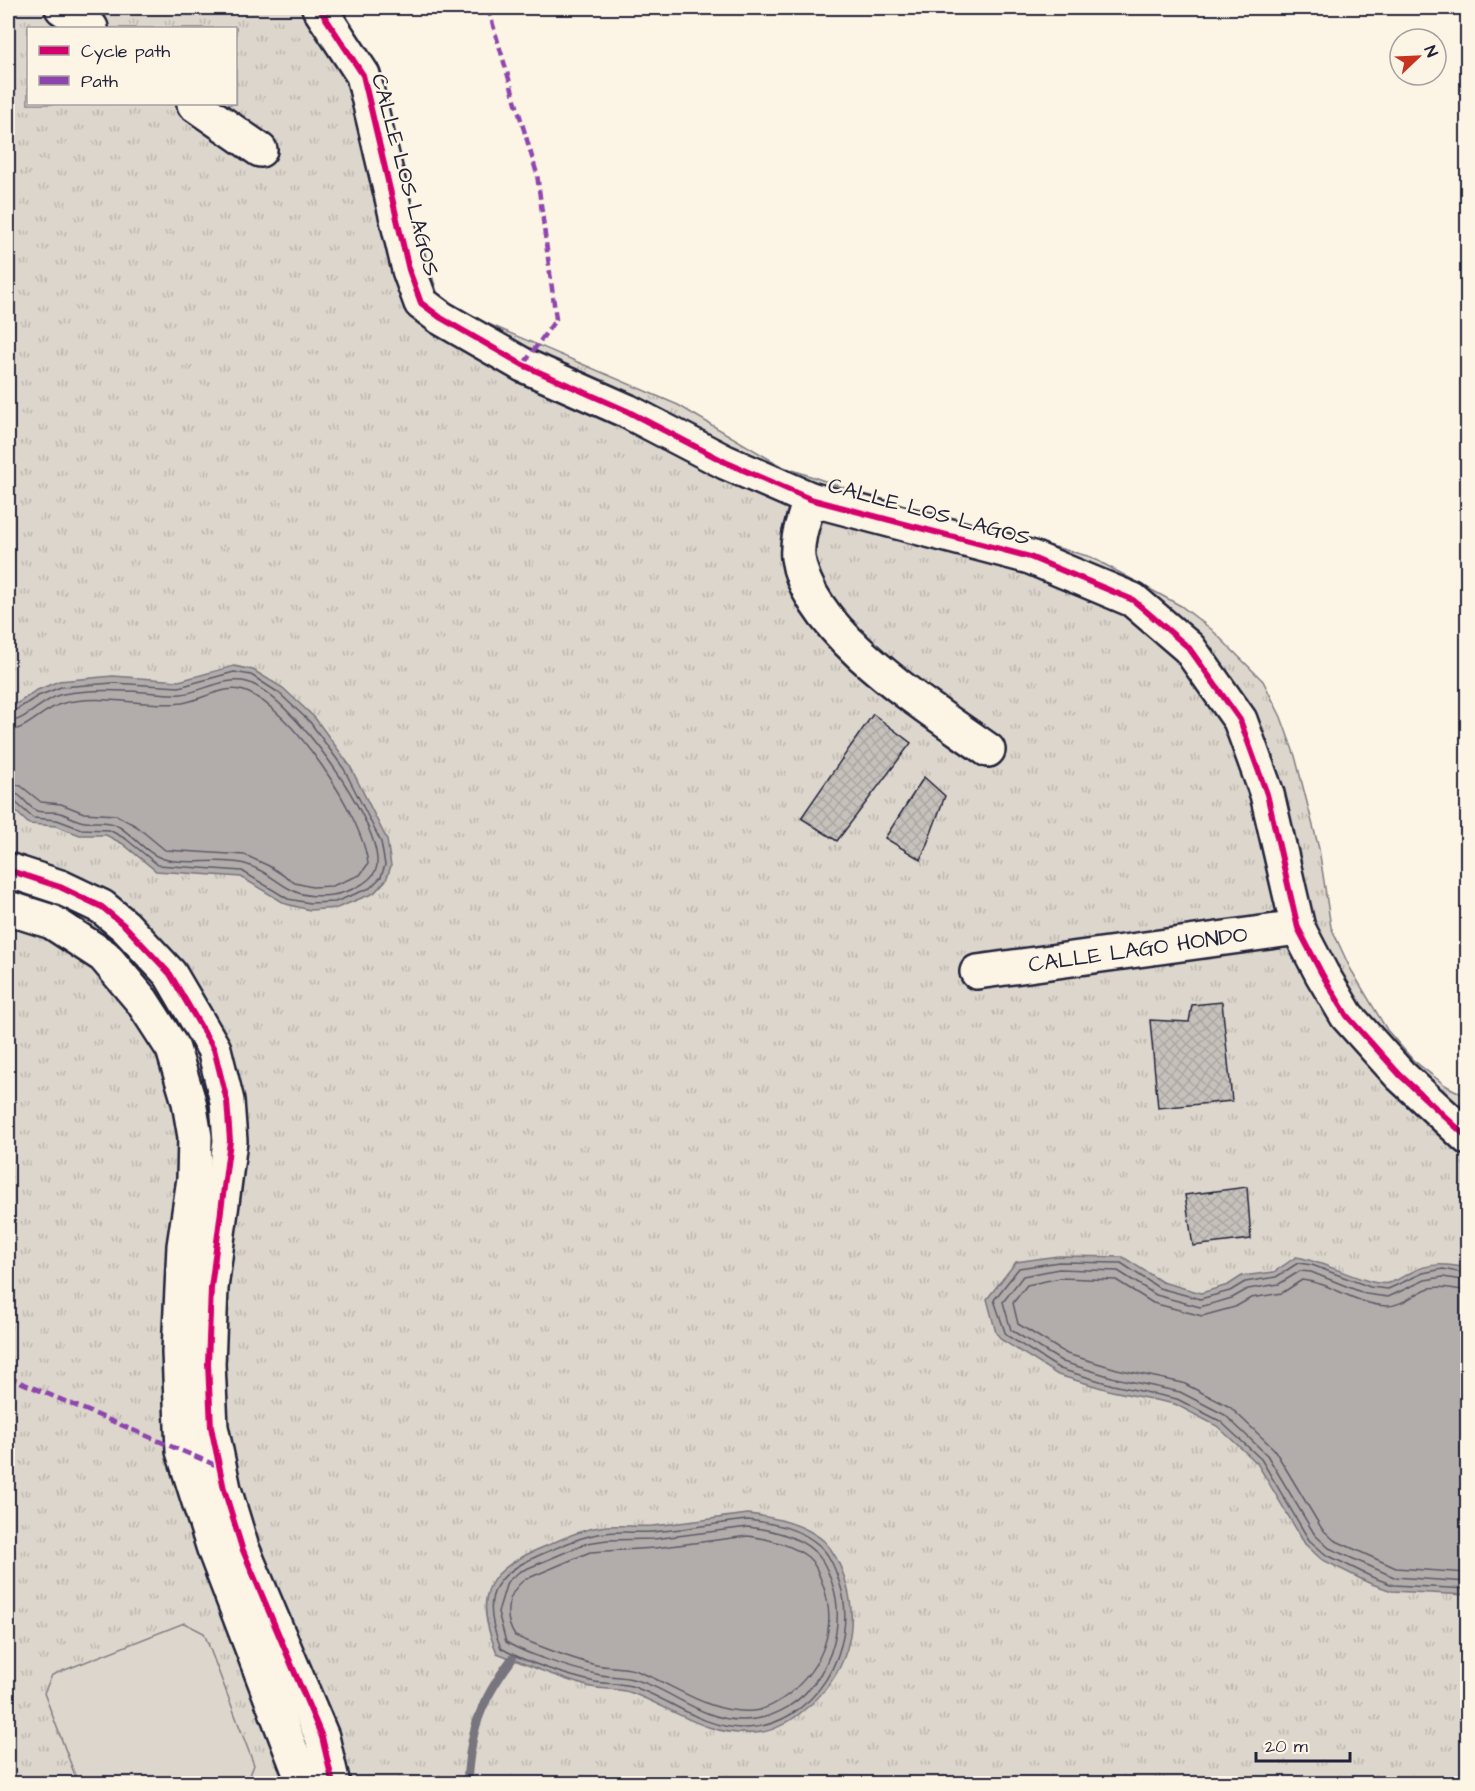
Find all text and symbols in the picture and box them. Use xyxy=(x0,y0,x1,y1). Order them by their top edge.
legend xyxy=(27,27,237,105)
north arrow xyxy=(1388,27,1448,87)
text: Cycle path xyxy=(81,39,170,65)
text: N xyxy=(1419,43,1443,60)
text: Path xyxy=(81,69,118,94)
street label: CALLE LOS LAGOS xyxy=(363,70,447,280)
street label: CALLE LOS LAGOS xyxy=(824,470,1034,554)
street label: CALLE LAGO HONDO xyxy=(1026,919,1250,981)
scale bar xyxy=(1256,1725,1350,1763)
text: 20 m xyxy=(1265,1734,1308,1759)

